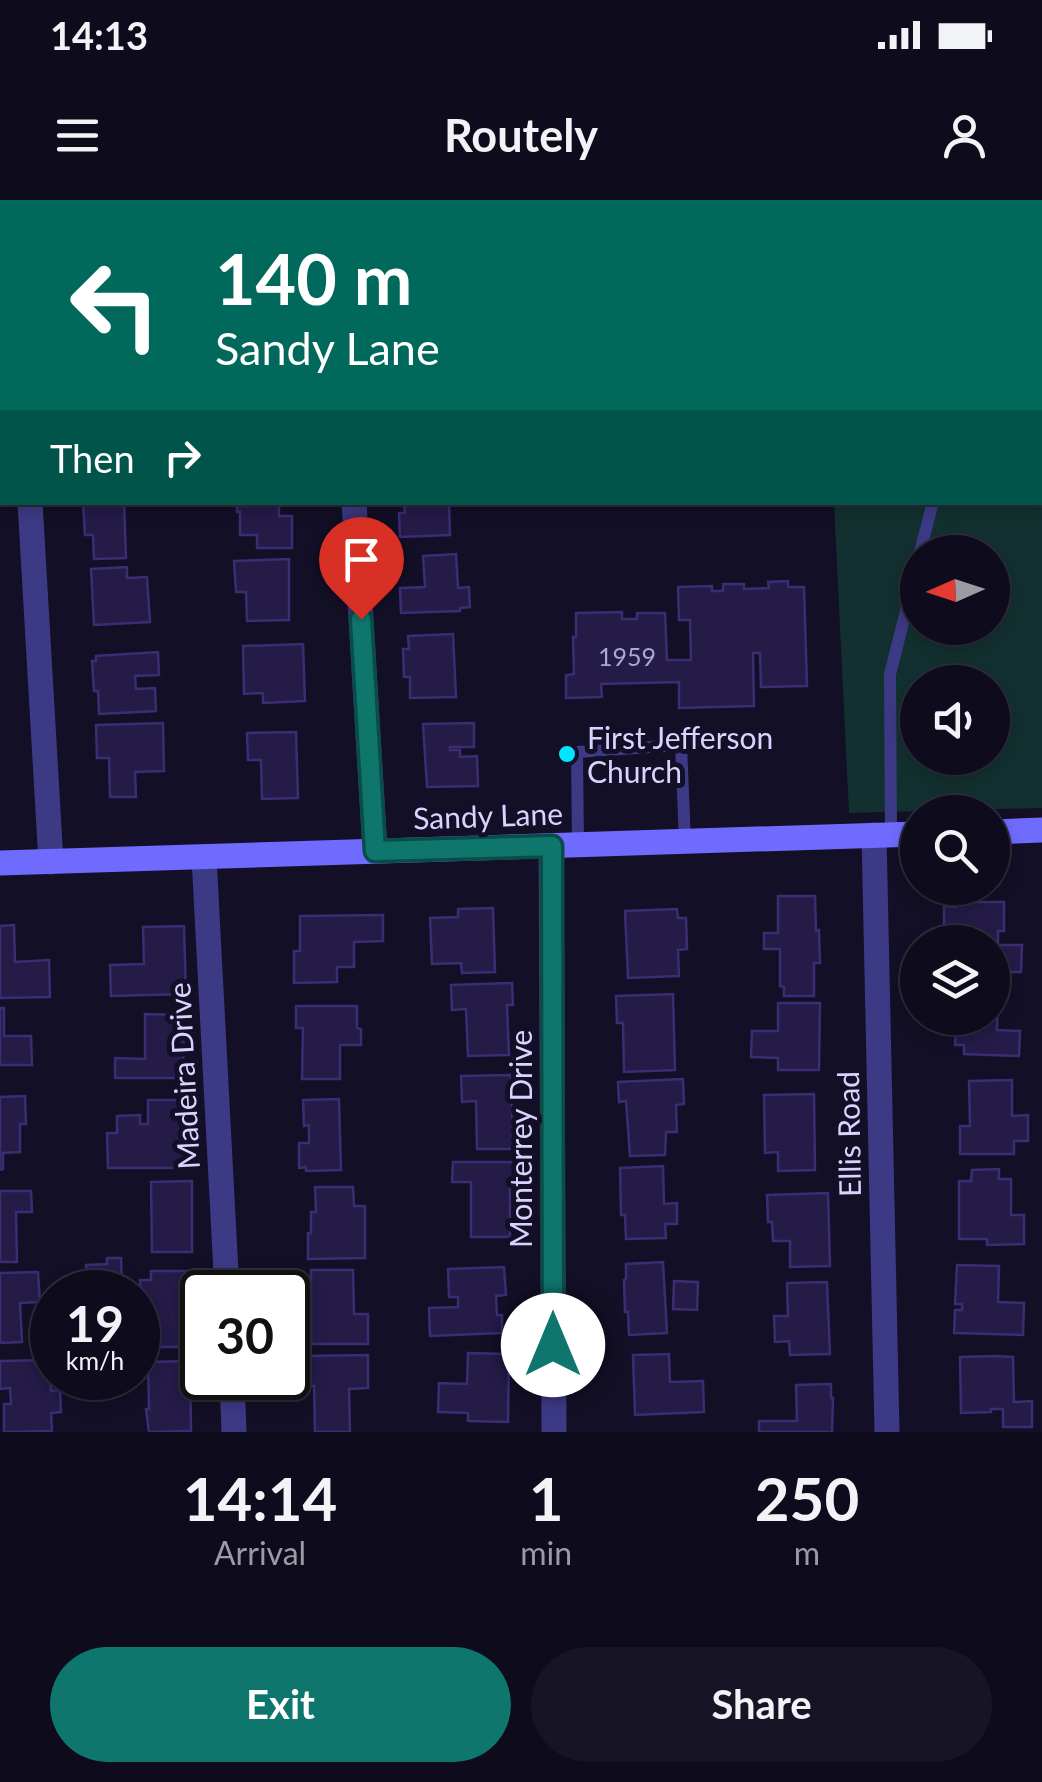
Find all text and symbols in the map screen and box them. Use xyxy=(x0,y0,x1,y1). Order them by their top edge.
text: 14:13 xyxy=(50,12,148,58)
icon: menu xyxy=(50,108,105,163)
text: Routely xyxy=(444,108,598,162)
icon: person xyxy=(937,108,992,163)
text: 140 m xyxy=(215,236,412,320)
icon: left xyxy=(50,240,180,370)
text: Sandy Lane xyxy=(215,321,440,375)
icon: right xyxy=(155,430,210,485)
text: Then xyxy=(50,435,135,481)
pin xyxy=(319,517,404,620)
icon: arrive xyxy=(334,532,389,587)
north arrow xyxy=(900,535,1010,645)
map controls xyxy=(900,535,1010,1035)
house number: 1959 xyxy=(598,641,656,671)
button: sound xyxy=(900,665,1010,775)
place label: First Jefferson Church xyxy=(587,719,773,789)
marker: First Jefferson Church xyxy=(556,743,578,765)
street label: Sandy Lane xyxy=(413,794,563,836)
button: search xyxy=(900,795,1010,905)
button: layers xyxy=(900,925,1010,1035)
street label: Madeira Drive xyxy=(160,982,206,1170)
street label: Monterrey Drive xyxy=(502,1030,538,1248)
street label: Ellis Road xyxy=(829,1071,867,1197)
speed limit sign: 30 xyxy=(180,1270,310,1400)
text: 19 xyxy=(66,1293,124,1353)
position arrow xyxy=(501,1293,605,1397)
text: km/h xyxy=(66,1345,124,1375)
text: 14:14 xyxy=(183,1462,337,1534)
text: 1 xyxy=(529,1462,564,1534)
text: 250 xyxy=(755,1462,859,1534)
text: Arrival xyxy=(214,1533,306,1572)
text: min xyxy=(520,1533,572,1572)
text: m xyxy=(794,1533,820,1572)
button: Exit xyxy=(50,1647,511,1762)
button: Share xyxy=(531,1647,992,1762)

